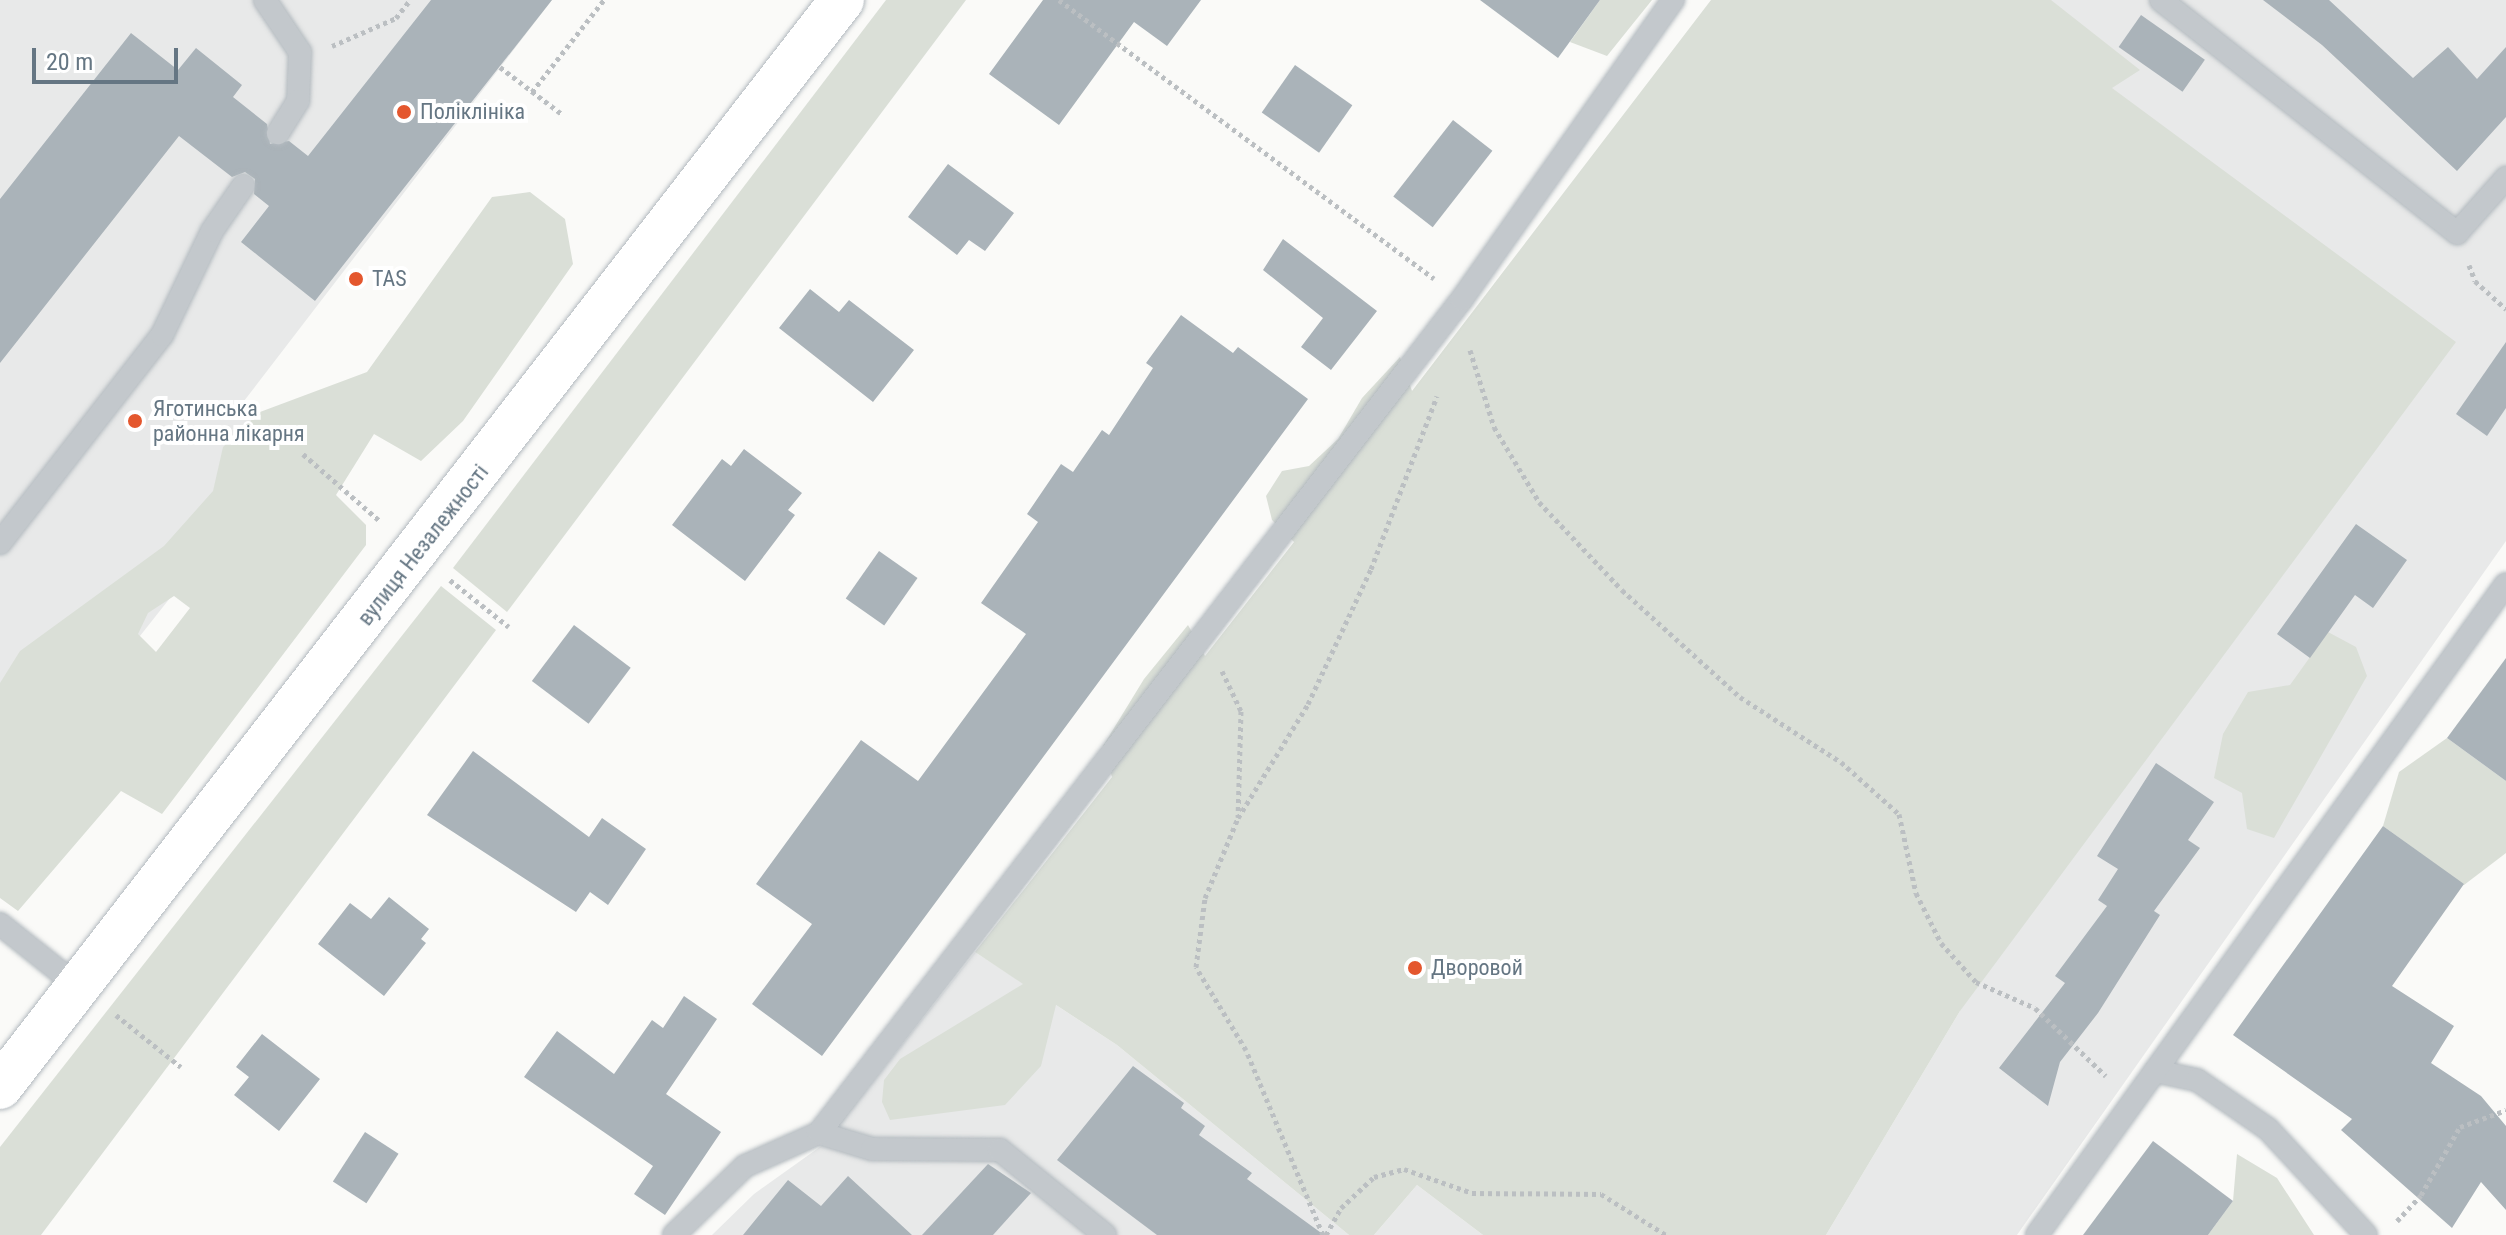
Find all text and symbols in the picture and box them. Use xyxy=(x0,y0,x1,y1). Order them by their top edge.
scale bar xyxy=(36,32,182,82)
text: 20 m xyxy=(46,48,93,76)
place label: Поліклініка xyxy=(420,99,525,125)
marker: Поліклініка xyxy=(395,103,413,121)
place label: TAS xyxy=(372,266,407,292)
marker: TAS xyxy=(347,270,365,288)
place label: Яготинська районна лікарня xyxy=(153,395,305,446)
marker: Яготинська районна лікарня xyxy=(124,410,146,432)
street label: вулиця Незалежності xyxy=(352,459,494,631)
place label: Дворовой xyxy=(1431,955,1523,981)
marker: Дворовой xyxy=(1406,959,1424,977)

